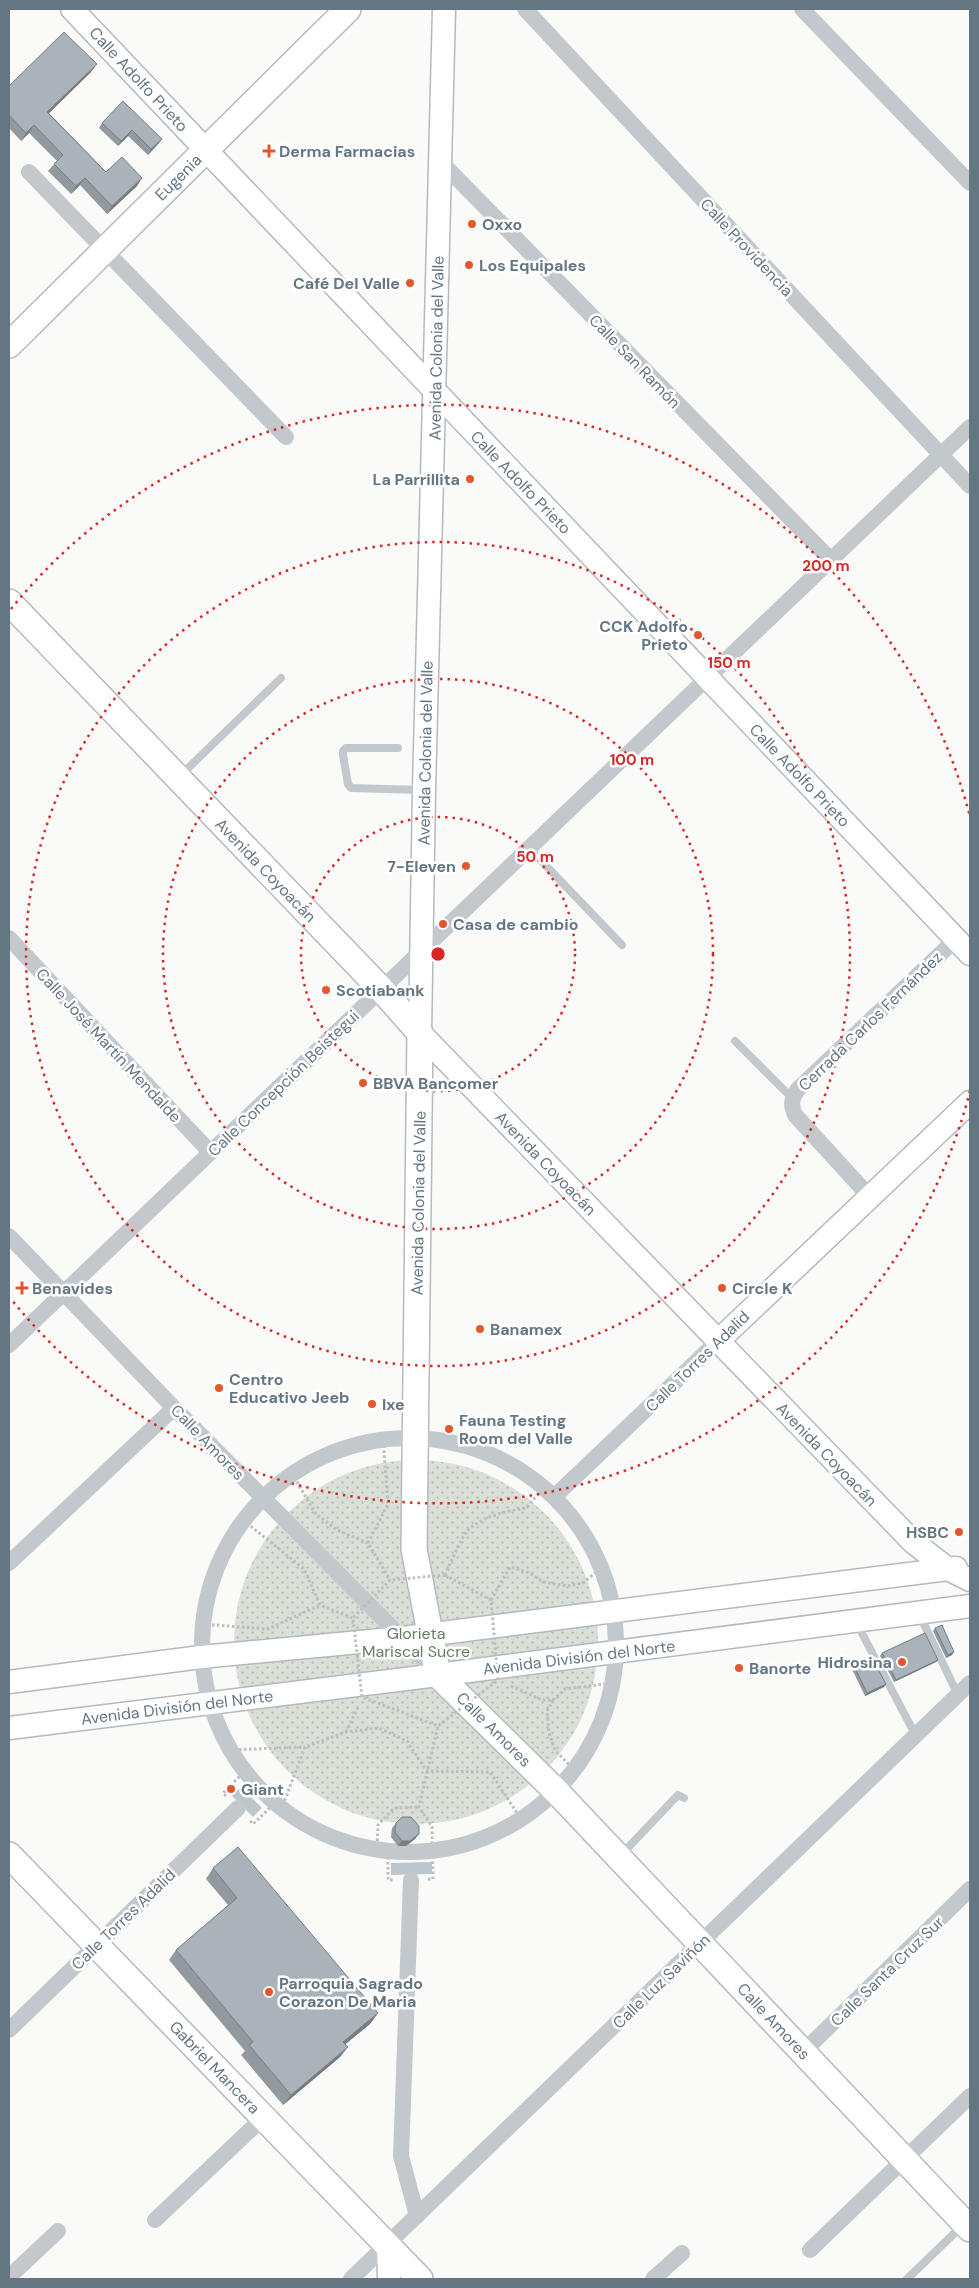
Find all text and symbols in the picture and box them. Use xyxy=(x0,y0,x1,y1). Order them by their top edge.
street label: Calle Adolfo Prieto xyxy=(85,22,193,136)
place label: Derma Farmacias xyxy=(279,141,415,162)
marker: Derma Farmacias xyxy=(263,145,275,157)
street label: Eugenia xyxy=(151,150,206,205)
street label: Calle Providencia xyxy=(696,194,798,301)
place label: Oxxo xyxy=(482,214,522,235)
marker: Oxxo xyxy=(466,218,478,230)
place label: Los Equipales xyxy=(479,255,586,276)
street label: Avenida Colonia del Valle xyxy=(424,256,449,440)
marker: Los Equipales xyxy=(463,259,475,271)
place label: Café Del Valle xyxy=(293,273,400,294)
marker: Café Del Valle xyxy=(404,277,416,289)
street label: Calle San Ramón xyxy=(584,310,685,413)
street label: Calle Adolfo Prieto xyxy=(466,426,576,539)
place label: La Parrillita xyxy=(373,469,460,490)
marker: La Parrillita xyxy=(464,473,476,485)
text: 200 m xyxy=(802,556,850,576)
place label: CCK Adolfo Prieto xyxy=(599,616,688,655)
marker: CCK Adolfo Prieto xyxy=(692,629,704,641)
text: 150 m xyxy=(708,653,751,673)
street label: Avenida Colonia del Valle xyxy=(413,661,438,845)
street label: Calle Adolfo Prieto xyxy=(745,719,855,832)
text: 100 m xyxy=(610,750,654,770)
street label: Avenida Coyoacán xyxy=(211,814,321,927)
text: 50 m xyxy=(516,847,554,867)
place label: 7-Eleven xyxy=(387,856,456,877)
marker: 7-Eleven xyxy=(460,860,472,872)
place label: Casa de cambio xyxy=(453,914,578,935)
marker: Casa de cambio xyxy=(437,918,449,930)
centre of rings xyxy=(429,945,447,963)
street label: Cerrada Carlos Fernández xyxy=(794,947,947,1096)
street label: Calle José Martín Mendalde xyxy=(31,964,186,1127)
place label: Scotiabank xyxy=(336,980,425,1001)
marker: Scotiabank xyxy=(320,984,332,996)
street label: Calle Concepción Beistegui xyxy=(203,1006,363,1161)
place label: BBVA Bancomer xyxy=(373,1073,499,1094)
marker: BBVA Bancomer xyxy=(357,1077,369,1089)
street label: Avenida Coyoacán xyxy=(491,1107,601,1220)
street label: Avenida Colonia del Valle xyxy=(406,1111,431,1295)
place label: Benavides xyxy=(32,1278,113,1299)
place label: Circle K xyxy=(732,1278,793,1299)
marker: Benavides xyxy=(16,1282,28,1294)
marker: Circle K xyxy=(716,1282,728,1294)
street label: Calle Torres Adalid xyxy=(641,1306,754,1416)
place label: Banamex xyxy=(490,1319,562,1340)
marker: Banamex xyxy=(474,1323,486,1335)
place label: Centro Educativo Jeeb xyxy=(229,1369,350,1408)
marker: Centro Educativo Jeeb xyxy=(213,1382,225,1394)
place label: Ixe xyxy=(382,1394,405,1415)
marker: Ixe xyxy=(366,1398,378,1410)
street label: Avenida Coyoacán xyxy=(772,1398,882,1511)
street label: Calle Amores xyxy=(166,1400,249,1485)
place label: Fauna Testing Room del Valle xyxy=(459,1410,573,1449)
marker: Fauna Testing Room del Valle xyxy=(443,1423,455,1435)
place label: HSBC xyxy=(906,1522,949,1543)
marker: HSBC xyxy=(953,1526,965,1538)
park label: Glorieta Mariscal Sucre xyxy=(362,1623,470,1662)
street label: Avenida División del Norte xyxy=(482,1635,676,1680)
place label: Hidrosina xyxy=(817,1652,892,1673)
marker: Hidrosina xyxy=(896,1656,908,1668)
place label: Banorte xyxy=(749,1658,811,1679)
marker: Banorte xyxy=(733,1662,745,1674)
street label: Avenida División del Norte xyxy=(80,1685,274,1730)
street label: Calle Amores xyxy=(452,1687,536,1771)
place label: Giant xyxy=(241,1779,284,1800)
marker: Giant xyxy=(225,1783,237,1795)
street label: Calle Torres Adalid xyxy=(67,1864,180,1974)
street label: Calle Santa Cruz Sur xyxy=(826,1912,948,2031)
street label: Calle Luz Saviñón xyxy=(608,1929,715,2033)
place label: Parroquia Sagrado Corazon De Maria xyxy=(279,1973,423,2012)
street label: Calle Amores xyxy=(733,1978,815,2064)
marker: Parroquia Sagrado Corazon De Maria xyxy=(263,1986,275,1998)
street label: Gabriel Mancera xyxy=(165,2016,264,2118)

